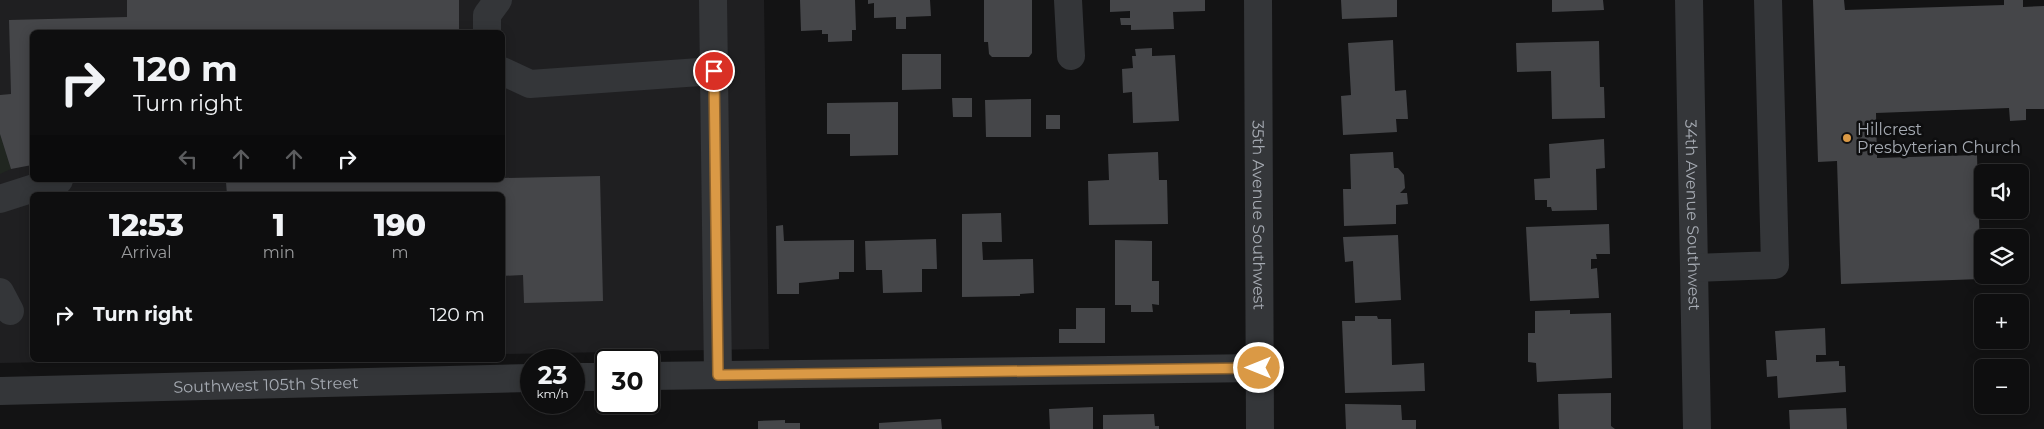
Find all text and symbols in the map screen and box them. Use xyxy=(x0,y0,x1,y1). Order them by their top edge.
text: 120 m xyxy=(133,47,238,90)
icon: right xyxy=(50,50,115,115)
pin xyxy=(693,50,735,92)
icon: arrive xyxy=(700,57,728,85)
text: Turn right xyxy=(133,90,243,117)
street label: 34th Avenue Southwest xyxy=(1681,119,1704,311)
street label: 35th Avenue Southwest xyxy=(1249,120,1268,310)
place label: Hillcrest Presbyterian Church xyxy=(1857,120,2021,157)
marker: Hillcrest Presbyterian Church xyxy=(1841,132,1853,144)
icon: left xyxy=(174,145,202,173)
icon: ahead xyxy=(227,145,255,173)
icon: ahead xyxy=(280,145,308,173)
icon: right xyxy=(333,145,361,173)
map controls xyxy=(1974,164,2029,414)
button: sound xyxy=(1974,164,2029,219)
text: 12:53 xyxy=(109,207,184,244)
text: 1 xyxy=(273,207,285,244)
text: 190 xyxy=(374,207,426,244)
button: layers xyxy=(1974,229,2029,284)
text: Arrival xyxy=(121,243,172,262)
text: min xyxy=(263,243,295,262)
text: m xyxy=(391,243,408,262)
button: + xyxy=(1974,294,2029,349)
icon: right xyxy=(50,301,78,329)
text: Turn right xyxy=(93,303,193,326)
text: 120 m xyxy=(430,303,485,326)
position arrow xyxy=(1232,341,1284,393)
speed limit sign: 30 xyxy=(595,349,660,414)
button: − xyxy=(1974,359,2029,414)
text: 23 xyxy=(538,360,567,390)
street label: Southwest 105th Street xyxy=(173,373,359,397)
text: km/h xyxy=(536,386,569,401)

